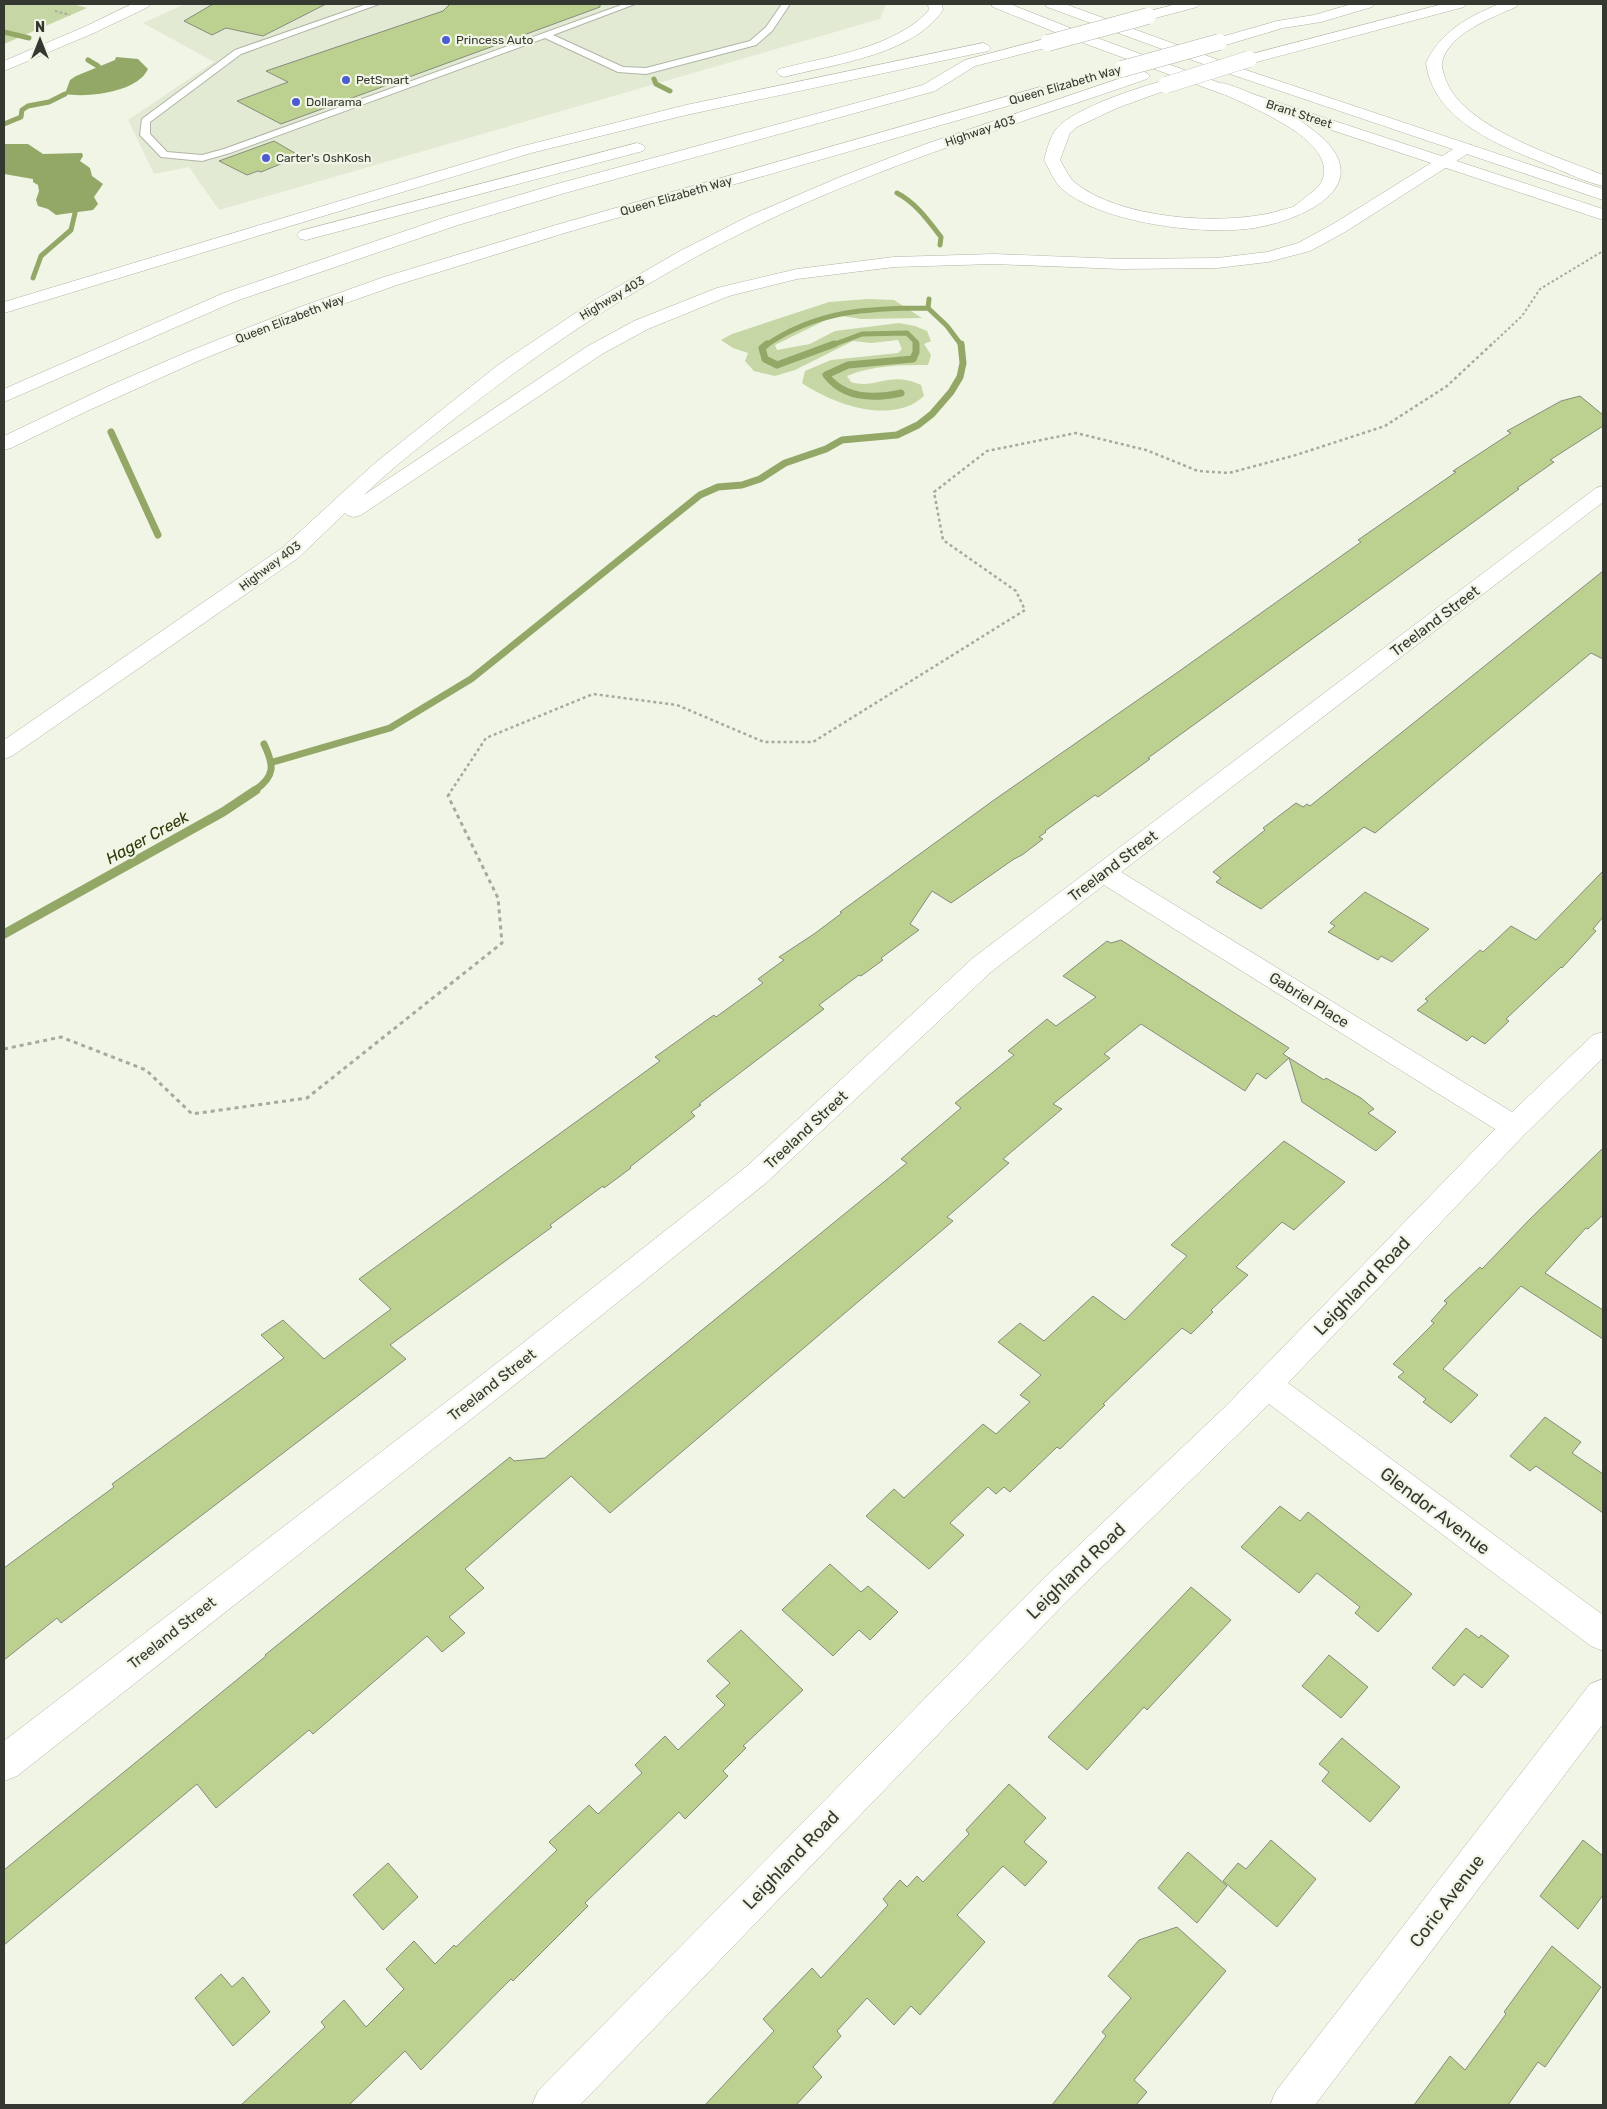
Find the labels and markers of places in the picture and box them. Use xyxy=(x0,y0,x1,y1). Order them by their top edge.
place label: Princess Auto xyxy=(456,33,534,47)
marker: Princess Auto xyxy=(440,34,452,46)
place label: PetSmart xyxy=(356,73,409,87)
marker: PetSmart xyxy=(340,74,352,86)
place label: Dollarama xyxy=(306,95,362,109)
marker: Dollarama xyxy=(290,96,302,108)
place label: Carter's OshKosh xyxy=(276,151,371,165)
marker: Carter's OshKosh xyxy=(260,152,272,164)

